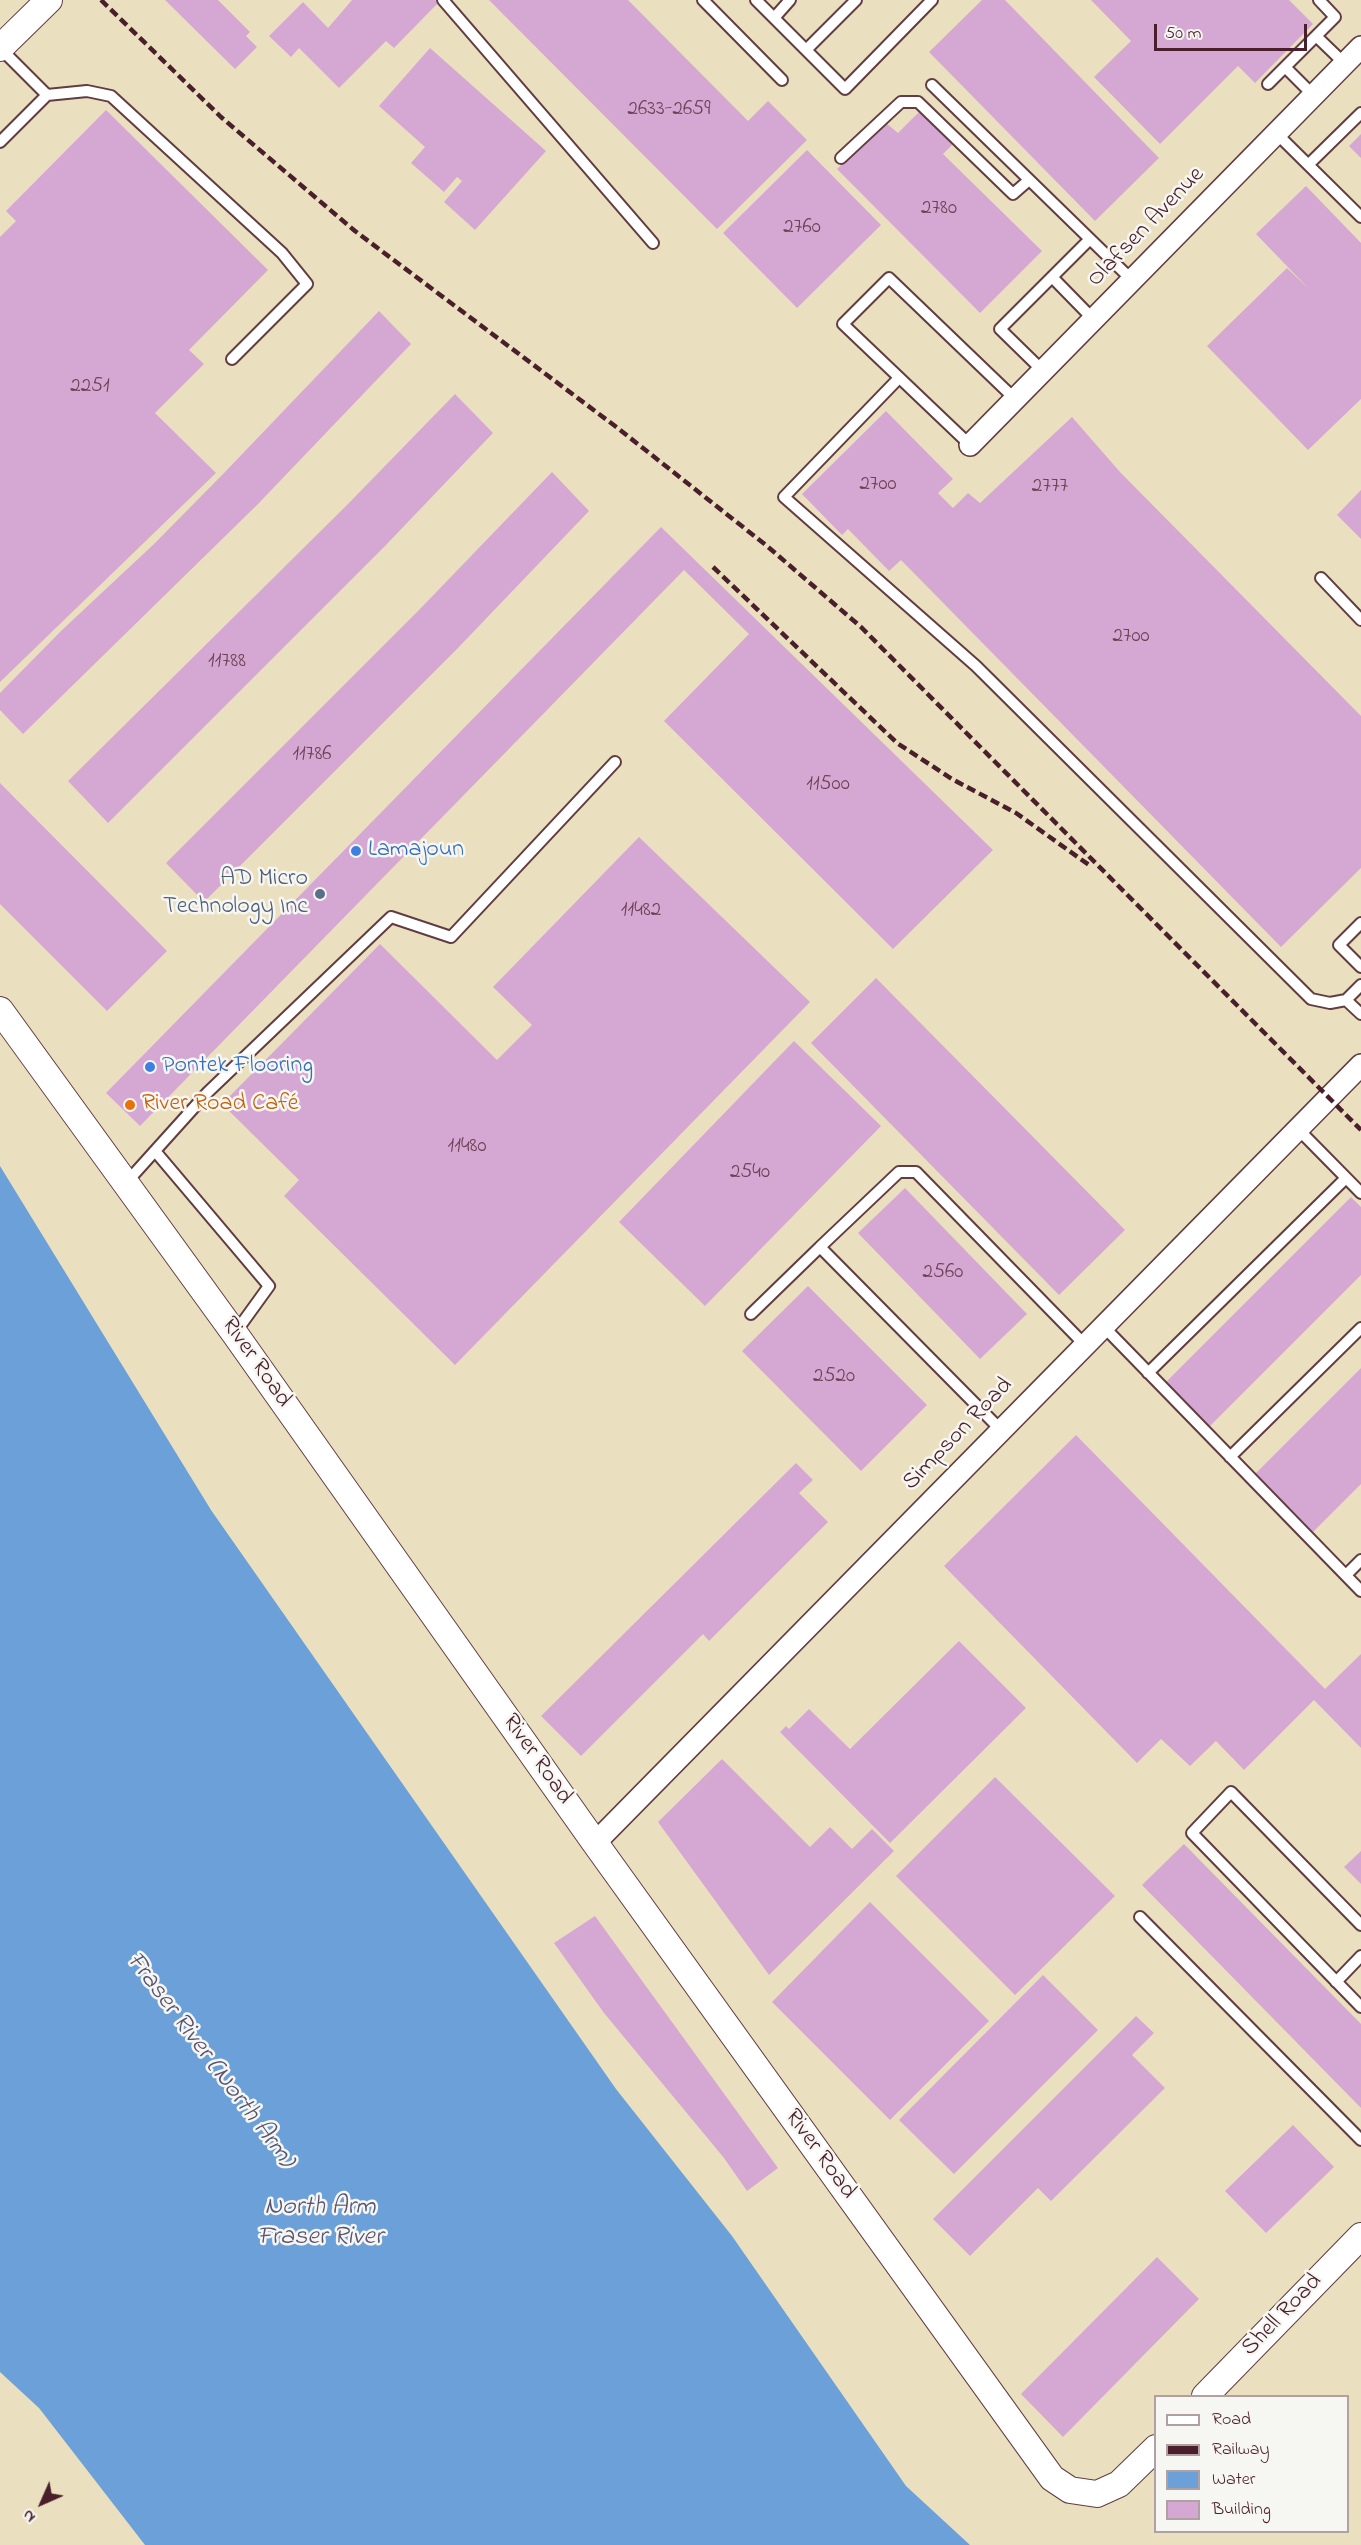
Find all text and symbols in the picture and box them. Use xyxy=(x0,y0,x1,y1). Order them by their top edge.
scale bar xyxy=(1157,12,1310,50)
text: 50 m xyxy=(1165,21,1202,47)
house number: 2633-2659 xyxy=(628,98,710,124)
street label: Olafsen Avenue xyxy=(1082,162,1212,294)
house number: 2780 xyxy=(921,197,957,223)
house number: 2760 xyxy=(783,216,821,242)
house number: 2251 xyxy=(70,375,110,401)
house number: 2700 xyxy=(859,473,897,499)
house number: 2777 xyxy=(1032,475,1068,501)
house number: 2700 xyxy=(1112,625,1150,651)
house number: 11788 xyxy=(208,650,246,676)
house number: 11786 xyxy=(292,743,332,769)
house number: 11500 xyxy=(806,773,850,799)
place label: Lamajoun xyxy=(368,837,464,865)
marker: Lamajoun xyxy=(349,844,363,858)
place label: AD Micro Technology Inc xyxy=(163,866,308,922)
marker: AD Micro Technology Inc xyxy=(313,887,327,901)
house number: 11482 xyxy=(621,899,661,925)
place label: Pontek Flooring xyxy=(162,1053,313,1081)
marker: Pontek Flooring xyxy=(143,1060,157,1074)
place label: River Road Café xyxy=(142,1091,299,1119)
marker: River Road Café xyxy=(123,1098,137,1112)
house number: 11480 xyxy=(448,1135,486,1161)
house number: 2540 xyxy=(730,1161,770,1187)
house number: 2560 xyxy=(923,1261,963,1287)
street label: River Road xyxy=(213,1312,297,1414)
house number: 2520 xyxy=(813,1365,855,1391)
street label: Simpson Road xyxy=(898,1372,1020,1498)
street label: River Road xyxy=(494,1709,578,1811)
water label: Fraser River (North Arm) xyxy=(118,1947,300,2175)
street label: River Road xyxy=(777,2104,861,2206)
water label: North Arm Fraser River xyxy=(257,2193,383,2254)
street label: Shell Road xyxy=(1237,2269,1329,2363)
legend xyxy=(1154,2395,1349,2533)
text: Road xyxy=(1212,2407,1251,2433)
text: Railway xyxy=(1212,2437,1269,2463)
text: Water xyxy=(1212,2467,1255,2493)
north arrow xyxy=(12,2473,72,2533)
text: Building xyxy=(1212,2497,1271,2523)
text: N xyxy=(17,2503,42,2528)

